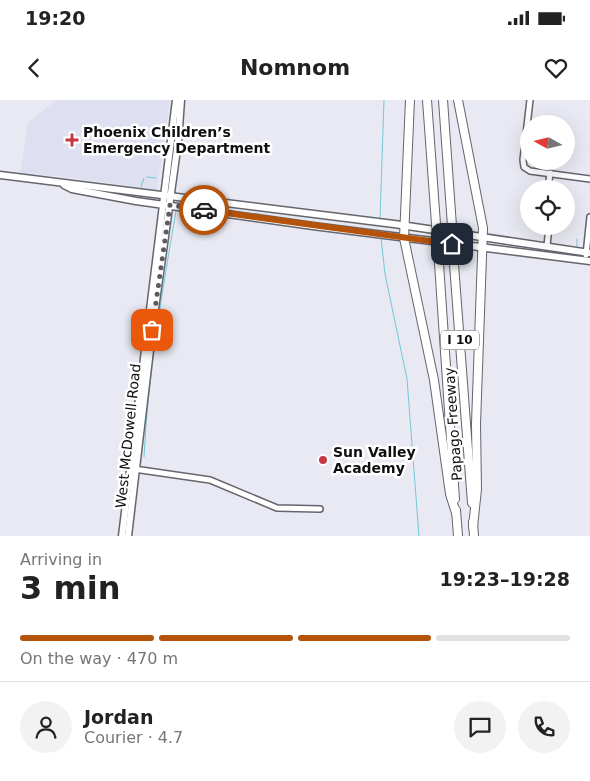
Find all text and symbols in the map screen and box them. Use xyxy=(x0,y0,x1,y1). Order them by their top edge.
text: 19:20 xyxy=(25,7,85,29)
icon: back xyxy=(20,54,48,82)
icon: heart xyxy=(542,54,570,82)
text: Nomnom xyxy=(240,55,350,80)
north arrow xyxy=(520,115,575,170)
map controls xyxy=(520,115,575,235)
place label: Phoenix Children’s Emergency Department xyxy=(83,124,271,156)
marker: Phoenix Children’s Emergency Department xyxy=(65,133,79,147)
button: locate xyxy=(520,180,575,235)
courier xyxy=(179,185,229,235)
icon: car xyxy=(190,196,218,224)
pin xyxy=(431,223,473,265)
icon: home xyxy=(438,230,466,258)
pin xyxy=(131,309,173,351)
icon: bag xyxy=(138,316,166,344)
road number: I 10 xyxy=(441,330,479,350)
street label: West McDowell Road xyxy=(112,363,144,509)
street label: Papago Freeway xyxy=(441,367,465,481)
place label: Sun Valley Academy xyxy=(333,444,416,476)
marker: Sun Valley Academy xyxy=(317,454,329,466)
text: Arriving in xyxy=(20,550,102,569)
text: 19:23–19:28 xyxy=(440,568,570,590)
text: 3 min xyxy=(20,569,121,607)
text: On the way · 470 m xyxy=(20,649,178,668)
button: person xyxy=(20,701,72,753)
button: chat xyxy=(454,701,506,753)
button: phone xyxy=(518,701,570,753)
text: Jordan xyxy=(84,706,153,728)
text: Courier · 4.7 xyxy=(84,728,183,747)

